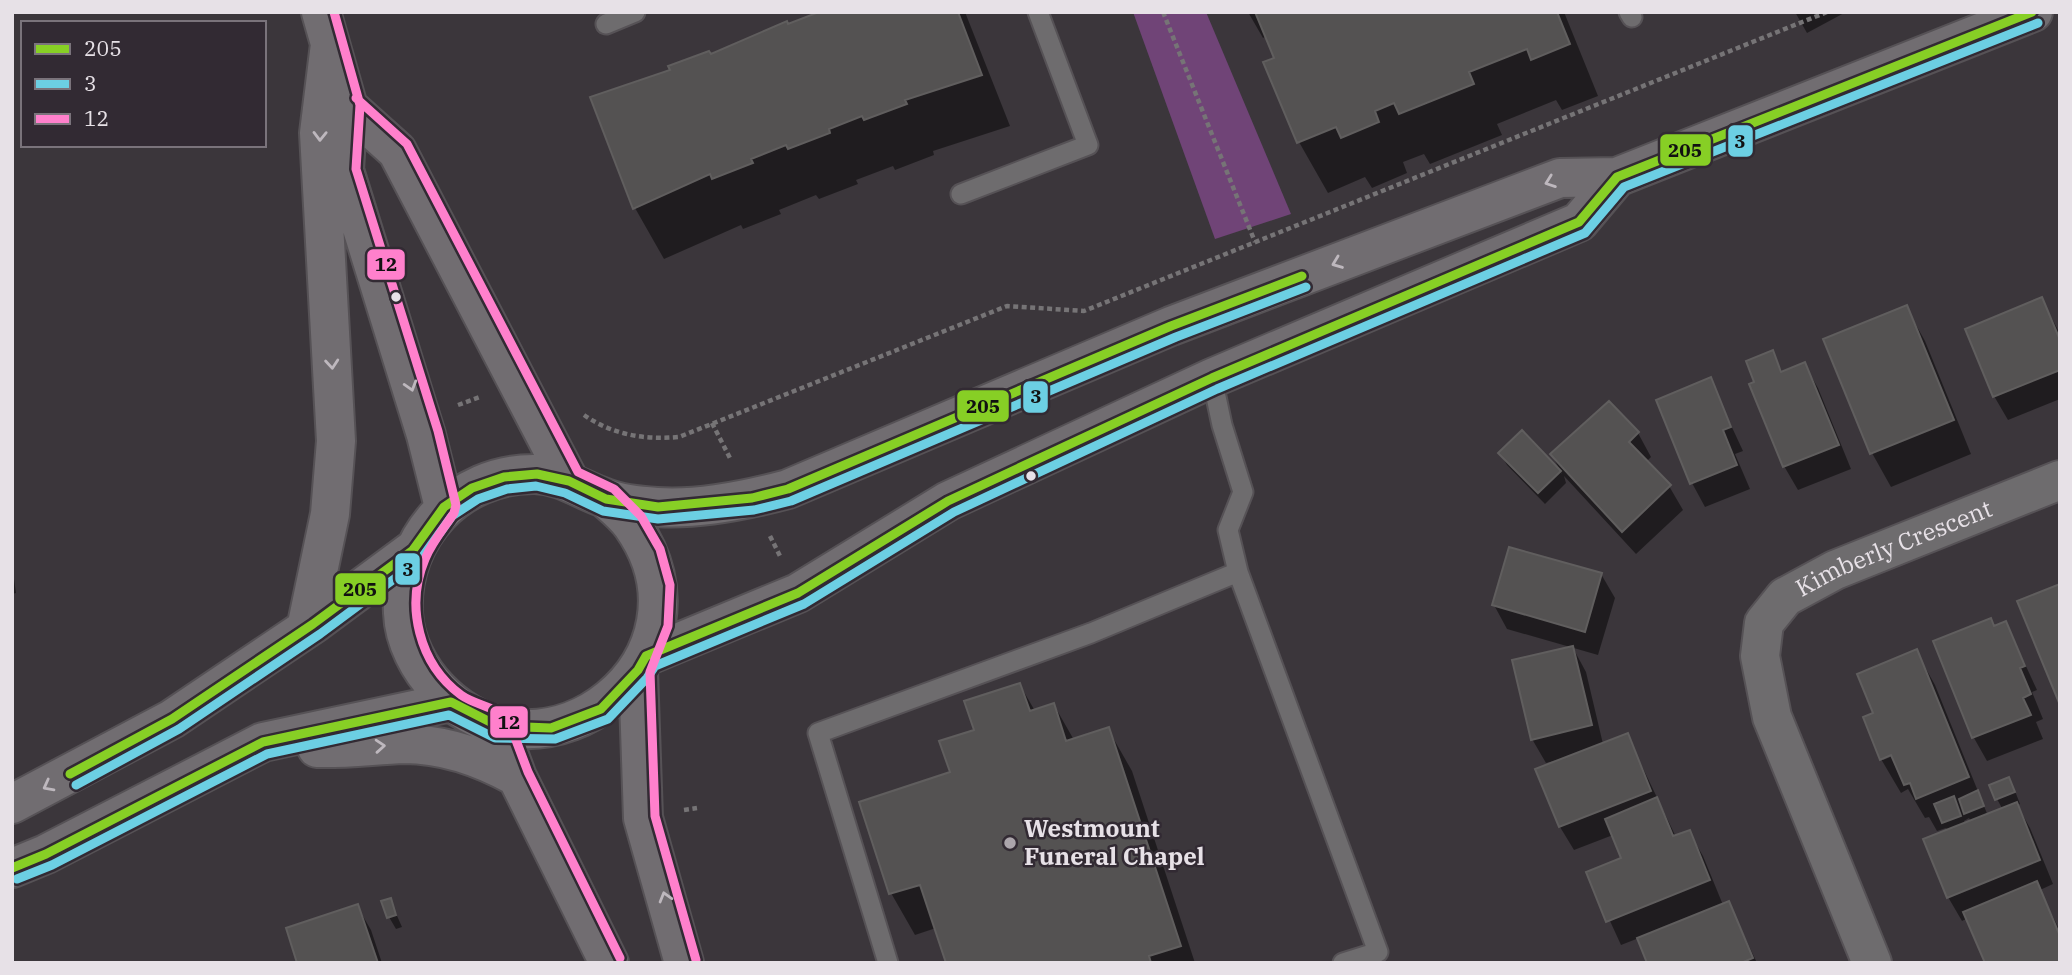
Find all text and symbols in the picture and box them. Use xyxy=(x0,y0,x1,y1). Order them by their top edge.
legend xyxy=(21,21,266,147)
text: 205 xyxy=(84,34,122,62)
text: 3 xyxy=(84,69,97,97)
text: 12 xyxy=(84,104,109,132)
line badge: 3 xyxy=(1727,124,1754,158)
text: 3 xyxy=(1734,129,1746,153)
one-way arrow xyxy=(312,132,328,142)
line badge: 205 xyxy=(1659,133,1712,167)
text: 205 xyxy=(1668,138,1702,162)
one-way arrow xyxy=(1544,174,1557,188)
line badge: 12 xyxy=(366,248,406,281)
text: 12 xyxy=(375,252,397,276)
one-way arrow xyxy=(1332,255,1344,269)
unlabelled marker xyxy=(389,290,403,304)
one-way arrow xyxy=(324,358,339,369)
one-way arrow xyxy=(402,380,417,392)
line badge: 3 xyxy=(1022,380,1049,414)
text: 3 xyxy=(1030,384,1042,408)
line badge: 205 xyxy=(956,389,1010,423)
text: 205 xyxy=(966,394,1000,418)
unlabelled marker xyxy=(1024,469,1038,483)
street label: Kimberly Crescent xyxy=(1790,492,1997,603)
line badge: 3 xyxy=(394,552,421,586)
text: 3 xyxy=(402,557,414,581)
line badge: 205 xyxy=(334,572,387,606)
text: 205 xyxy=(343,577,377,601)
line badge: 12 xyxy=(489,705,529,739)
text: 12 xyxy=(498,710,520,734)
one-way arrow xyxy=(375,739,386,754)
one-way arrow xyxy=(43,778,55,791)
place label: Westmount Funeral Chapel xyxy=(1024,812,1205,872)
marker: Westmount Funeral Chapel xyxy=(1002,835,1018,851)
one-way arrow xyxy=(659,892,674,904)

